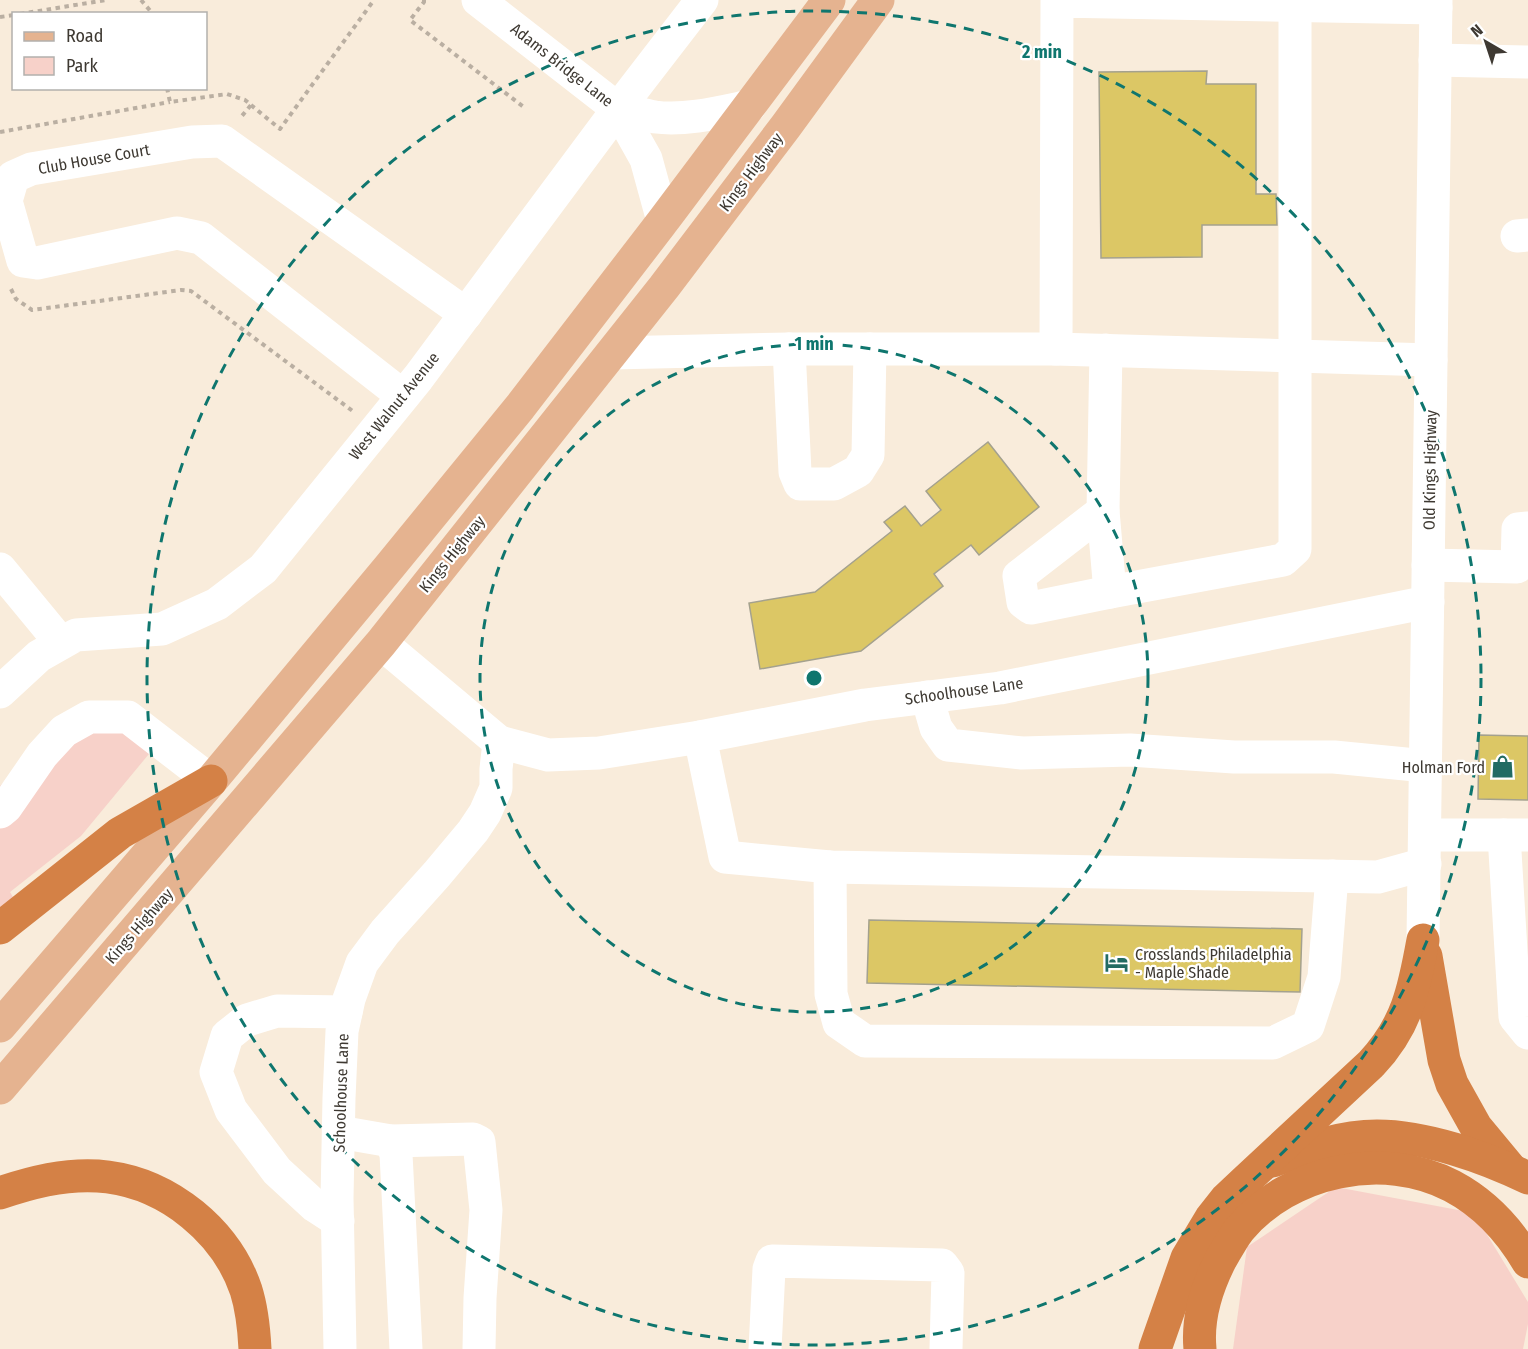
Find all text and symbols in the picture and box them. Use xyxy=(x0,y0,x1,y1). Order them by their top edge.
legend xyxy=(12,12,207,90)
north arrow xyxy=(1456,12,1516,72)
street label: Adams Bridge Lane xyxy=(507,19,617,111)
text: N xyxy=(1467,20,1487,41)
text: Road xyxy=(66,25,103,47)
text: 2 min xyxy=(1021,41,1062,63)
text: Park xyxy=(66,55,99,77)
street label: Kings Highway xyxy=(715,128,787,215)
street label: Club House Court xyxy=(37,140,152,178)
text: 1 min xyxy=(794,333,834,355)
street label: West Walnut Avenue xyxy=(345,348,443,464)
street label: Old Kings Highway xyxy=(1419,409,1441,530)
street label: Kings Highway xyxy=(415,511,489,596)
centre of rings xyxy=(804,668,824,688)
street label: Schoolhouse Lane xyxy=(904,673,1024,709)
shop icon: Holman Ford xyxy=(1490,754,1516,780)
place label: Holman Ford xyxy=(1402,758,1485,777)
street label: Kings Highway xyxy=(101,884,177,968)
place label: Crosslands Philadelphia - Maple Shade xyxy=(1135,945,1292,982)
hotel icon: Crosslands Philadelphia - Maple Shade xyxy=(1104,950,1130,976)
street label: Schoolhouse Lane xyxy=(329,1033,353,1153)

